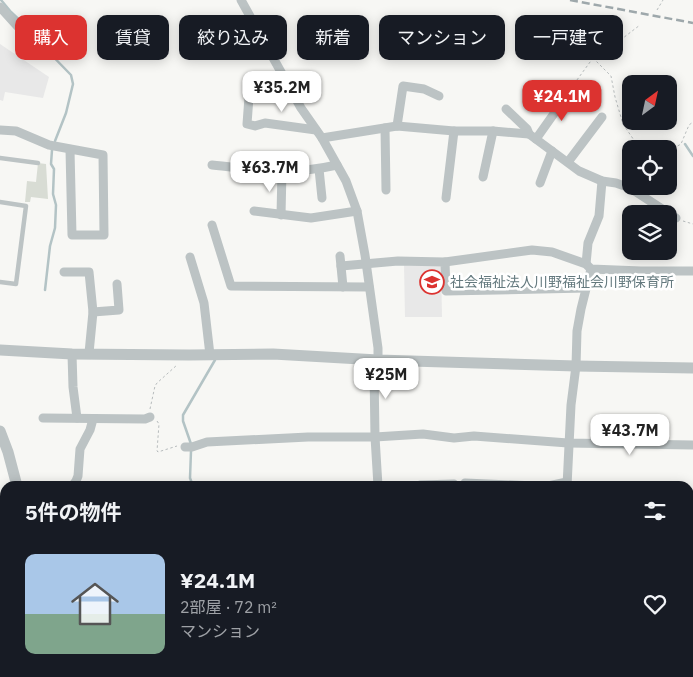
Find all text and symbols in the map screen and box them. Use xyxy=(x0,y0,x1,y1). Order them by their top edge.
chip: 購入 xyxy=(15,15,87,60)
chip: 賃貸 xyxy=(97,15,169,60)
chip: 絞り込み xyxy=(179,15,287,60)
chip: 新着 xyxy=(297,15,369,60)
chip: マンション xyxy=(379,15,505,60)
chip: 一戸建て xyxy=(515,15,623,60)
pin: ¥35.2M xyxy=(241,70,323,113)
north arrow xyxy=(622,75,678,130)
map controls xyxy=(622,75,677,260)
text: ¥35.2M xyxy=(253,77,311,97)
pin: ¥24.1M xyxy=(521,80,603,122)
text: ¥24.1M xyxy=(533,86,591,106)
button: locate xyxy=(622,140,677,195)
pin: ¥63.7M xyxy=(229,150,311,193)
text: ¥63.7M xyxy=(241,157,299,177)
button: layers xyxy=(622,205,677,260)
school or university icon: 社会福祉法人川野福祉会川野保育所 xyxy=(419,269,445,295)
place label: 社会福祉法人川野福祉会川野保育所 xyxy=(450,273,674,291)
pin: ¥25M xyxy=(356,358,416,400)
text: ¥25M xyxy=(365,364,407,384)
pin: ¥43.7M xyxy=(589,414,671,456)
text: ¥43.7M xyxy=(601,420,659,440)
icon: filters xyxy=(641,497,669,525)
text: 5件の物件 xyxy=(25,498,122,526)
text: ¥24.1M xyxy=(180,566,255,594)
icon: home xyxy=(65,574,125,634)
icon: heart xyxy=(641,590,669,618)
text: 2部屋 · 72 m² xyxy=(180,597,277,617)
text: マンション xyxy=(180,621,260,641)

